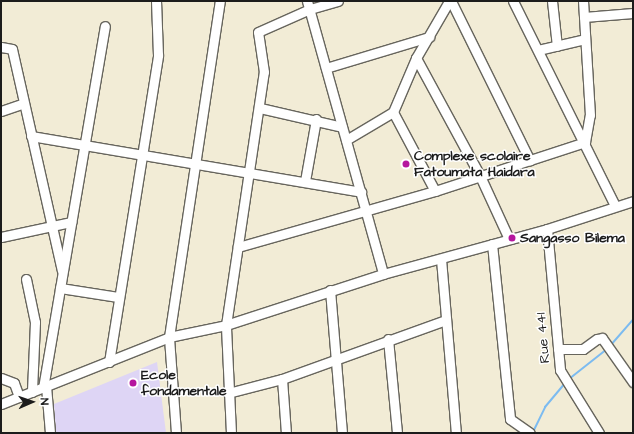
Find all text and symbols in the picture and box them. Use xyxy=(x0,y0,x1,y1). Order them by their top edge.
place label: Complexe scolaire Fatoumata Haidara xyxy=(414,148,535,180)
marker: Complexe scolaire Fatoumata Haidara xyxy=(401,159,411,169)
place label: Sangasso Bilema xyxy=(520,230,625,246)
marker: Sangasso Bilema xyxy=(507,233,517,243)
street label: Rue 441 xyxy=(532,312,554,364)
place label: Ecole fondamentale xyxy=(141,367,227,400)
marker: Ecole fondamentale xyxy=(128,378,138,388)
north arrow xyxy=(12,382,52,422)
text: N xyxy=(37,398,52,405)

